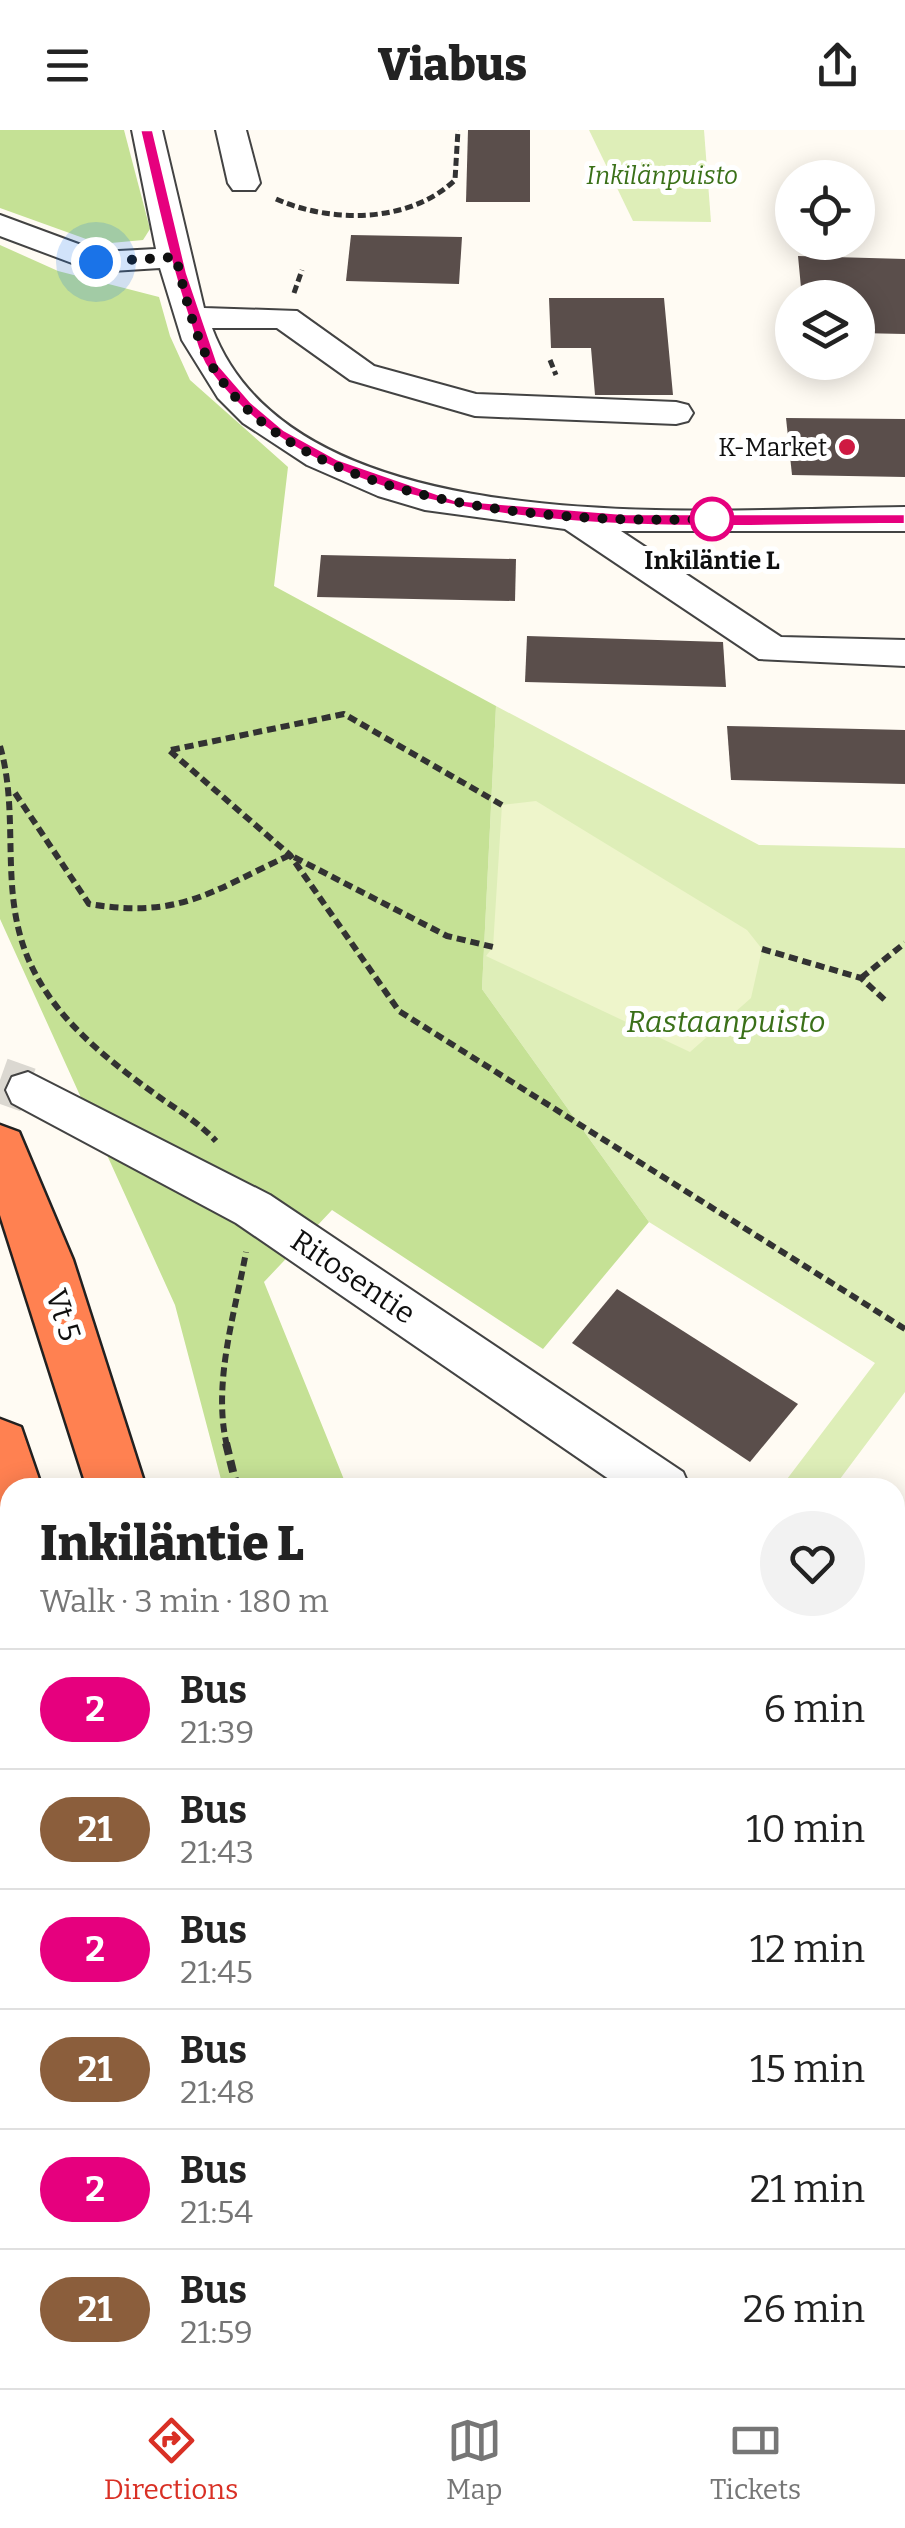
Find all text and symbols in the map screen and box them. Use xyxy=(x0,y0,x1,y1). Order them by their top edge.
icon: menu xyxy=(40,38,95,93)
text: Viabus xyxy=(378,38,527,92)
icon: share xyxy=(810,38,865,93)
map controls xyxy=(775,160,875,380)
button: locate xyxy=(775,160,875,260)
park label: Inkilänpuisto xyxy=(586,161,738,191)
your location xyxy=(71,237,121,287)
button: layers xyxy=(775,280,875,380)
place label: K-Market xyxy=(718,433,827,463)
marker: K-Market xyxy=(836,436,858,458)
marker: Inkiläntie L xyxy=(691,498,733,540)
place label: Inkiläntie L xyxy=(644,546,780,576)
park label: Rastaanpuisto xyxy=(626,1004,826,1040)
street label: Ritosentie xyxy=(284,1222,422,1332)
street label: Vt 5 xyxy=(38,1285,88,1345)
button: heart xyxy=(760,1511,865,1616)
text: Inkiläntie L xyxy=(40,1515,304,1573)
text: Walk · 3 min · 180 m xyxy=(40,1582,329,1620)
text: Bus xyxy=(180,1667,247,1713)
text: 6 min xyxy=(763,1686,865,1732)
text: 2 xyxy=(85,1688,105,1730)
text: 21:39 xyxy=(180,1713,254,1751)
text: Bus xyxy=(180,1787,247,1833)
text: 10 min xyxy=(746,1806,865,1852)
text: 21 xyxy=(78,1808,112,1850)
text: 21:43 xyxy=(180,1833,254,1871)
text: Bus xyxy=(180,1907,247,1953)
text: 12 min xyxy=(750,1926,865,1972)
text: 2 xyxy=(85,1928,105,1970)
text: 21:45 xyxy=(180,1953,253,1991)
text: Bus xyxy=(180,2027,247,2073)
text: 15 min xyxy=(750,2046,865,2092)
text: 21 xyxy=(78,2048,112,2090)
text: 21:48 xyxy=(180,2073,255,2111)
text: Bus xyxy=(180,2147,247,2193)
text: 21 min xyxy=(750,2166,865,2212)
text: 2 xyxy=(85,2168,105,2210)
text: 21:54 xyxy=(180,2193,253,2231)
text: Bus xyxy=(180,2267,247,2313)
text: 26 min xyxy=(743,2286,865,2332)
text: 21 xyxy=(78,2288,112,2330)
text: 21:59 xyxy=(180,2313,253,2351)
tab: Directions xyxy=(104,2413,238,2506)
tab: Map xyxy=(446,2413,502,2506)
tab: Tickets xyxy=(710,2413,801,2506)

